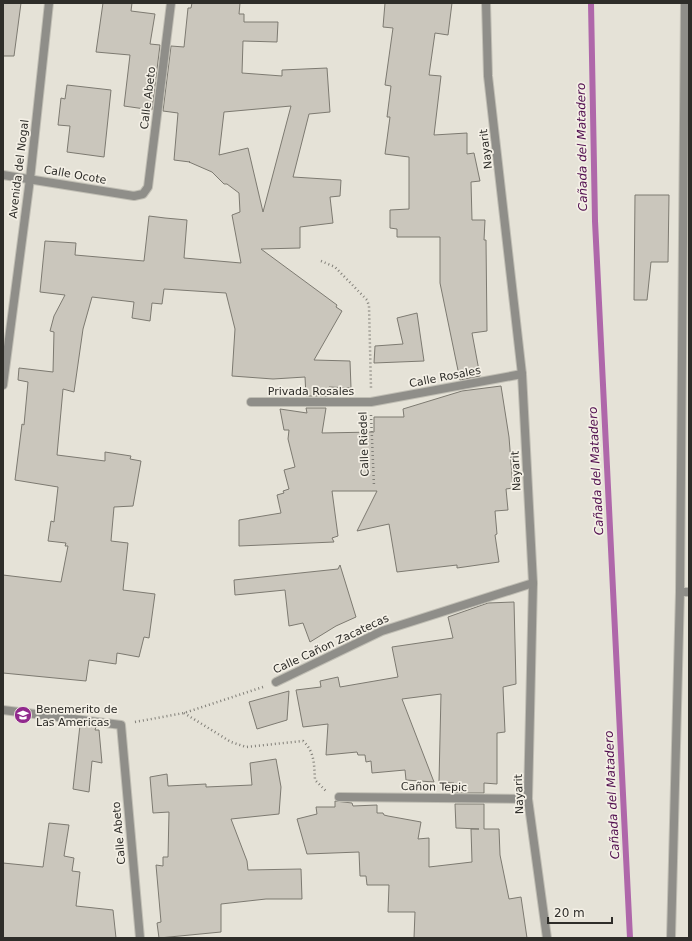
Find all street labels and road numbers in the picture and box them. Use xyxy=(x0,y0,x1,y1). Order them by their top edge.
street label: Calle Abeto xyxy=(138,66,158,130)
street label: Avenida del Nogal xyxy=(6,119,32,219)
street label: Nayarit xyxy=(477,128,495,170)
street label: Calle Ocote xyxy=(43,163,108,187)
street label: Calle Rosales xyxy=(408,364,482,390)
street label: Privada Rosales xyxy=(268,385,354,398)
street label: Calle Riedel xyxy=(356,411,372,477)
street label: Nayarit xyxy=(508,450,524,491)
street label: Calle Cañon Zacatecas xyxy=(271,611,391,677)
street label: Nayarit xyxy=(512,773,526,814)
street label: Cañon Tepic xyxy=(401,780,467,794)
street label: Calle Abeto xyxy=(110,801,128,865)

